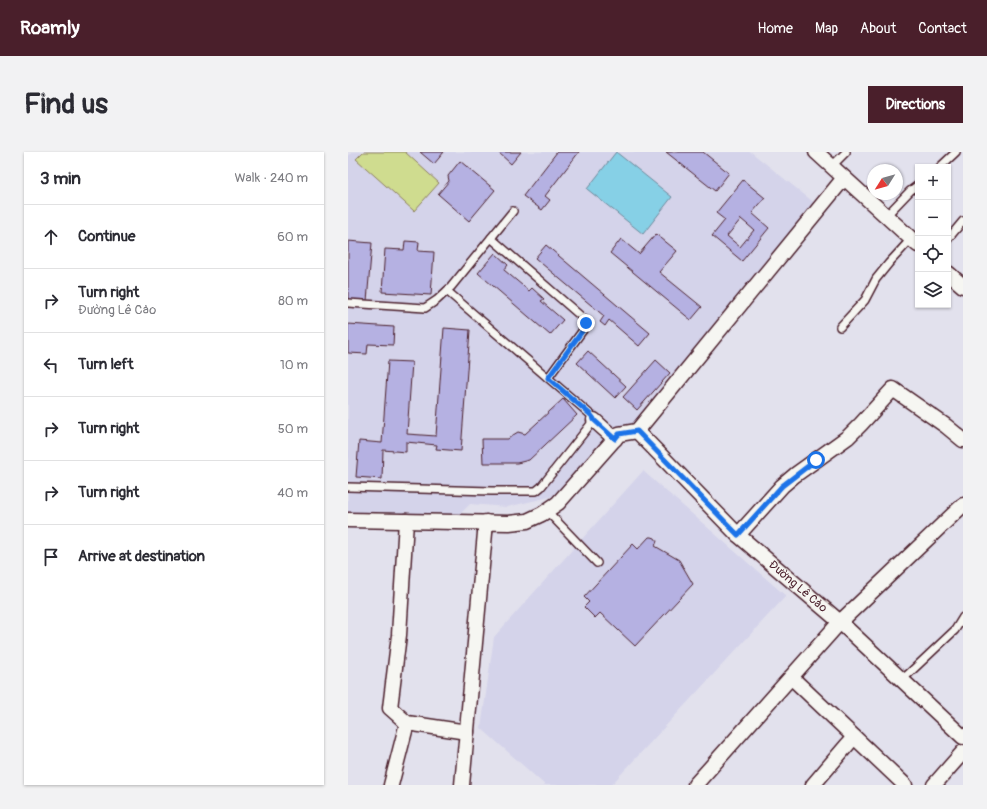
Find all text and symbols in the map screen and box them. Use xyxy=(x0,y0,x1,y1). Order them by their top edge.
text: Roamly xyxy=(20,16,80,40)
text: Home xyxy=(758,20,793,37)
text: Map xyxy=(815,20,838,37)
text: About xyxy=(860,20,896,37)
text: Contact xyxy=(918,20,967,37)
button: Directions xyxy=(868,86,963,123)
text: Find us xyxy=(24,87,108,122)
north arrow xyxy=(867,164,903,200)
map controls xyxy=(915,164,951,308)
button: + xyxy=(915,164,951,200)
text: 3 min xyxy=(40,168,81,189)
text: Walk · 240 m xyxy=(234,170,308,186)
button: − xyxy=(915,200,951,236)
icon: ahead xyxy=(40,226,62,248)
text: Continue xyxy=(78,227,136,246)
text: 60 m xyxy=(277,229,308,245)
button: locate xyxy=(915,236,951,272)
button: layers xyxy=(915,272,951,308)
text: Turn right xyxy=(78,283,139,302)
icon: right xyxy=(40,290,62,312)
text: 80 m xyxy=(278,293,308,309)
text: Đường Lê Cảo xyxy=(78,302,156,318)
route end xyxy=(577,314,595,332)
icon: left xyxy=(40,354,62,376)
text: Turn left xyxy=(78,355,134,374)
text: 10 m xyxy=(280,357,308,373)
icon: right xyxy=(40,418,62,440)
text: Turn right xyxy=(78,419,139,438)
text: 50 m xyxy=(278,421,308,437)
route start xyxy=(807,451,825,469)
icon: right xyxy=(40,482,62,504)
text: Turn right xyxy=(78,483,139,502)
text: 40 m xyxy=(277,485,308,501)
icon: arrive xyxy=(40,546,62,568)
text: Arrive at destination xyxy=(78,547,205,566)
street label: Đường Lê Cảo xyxy=(766,557,831,616)

